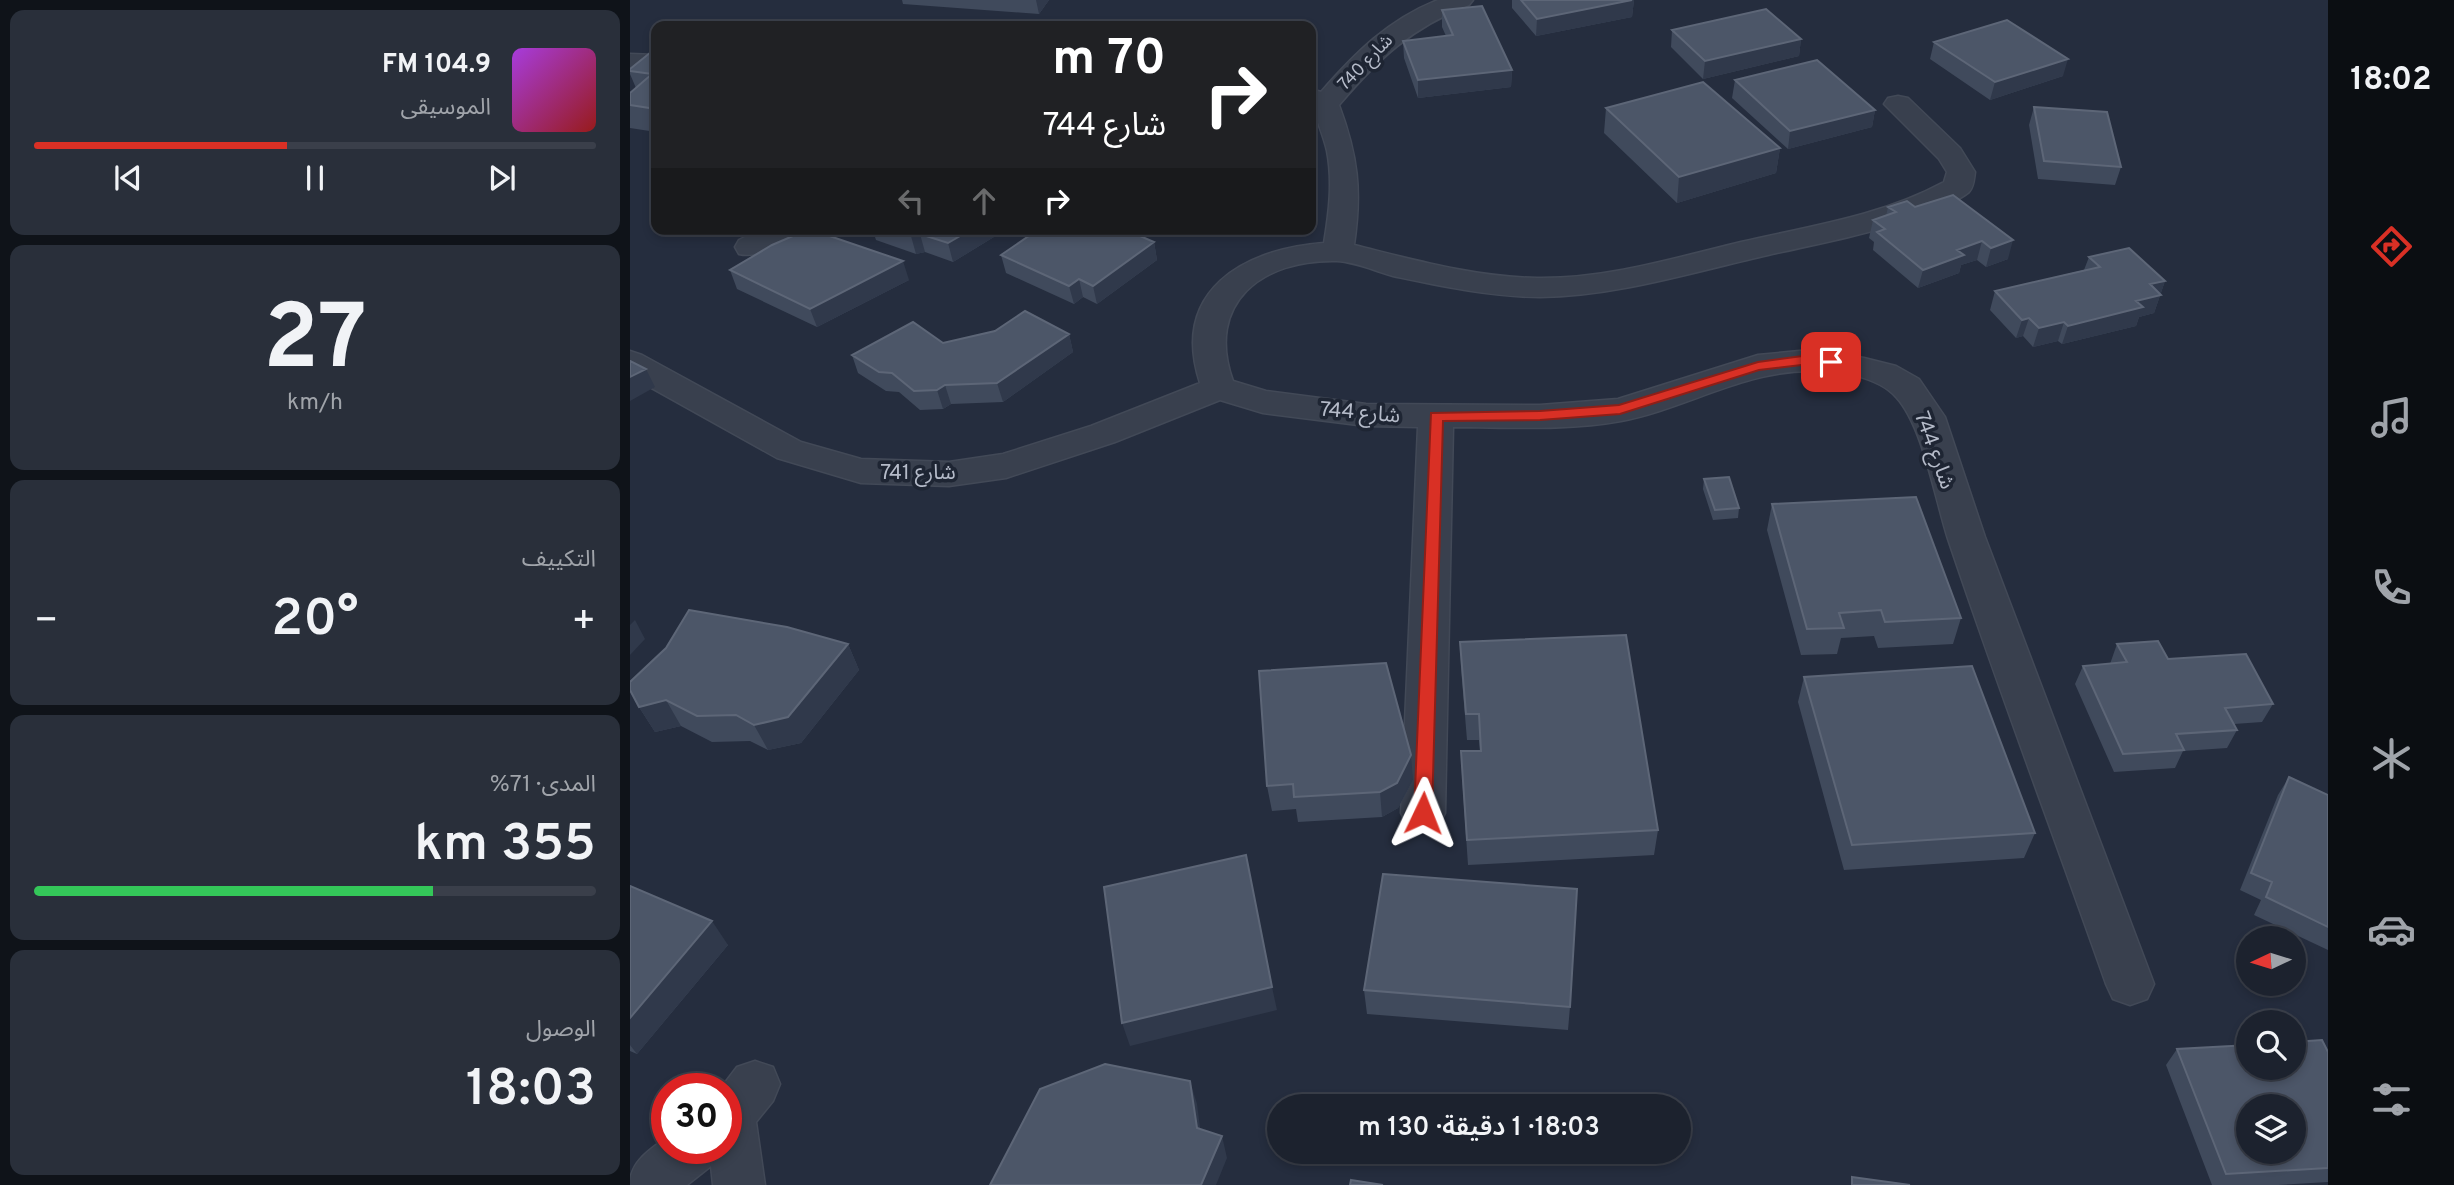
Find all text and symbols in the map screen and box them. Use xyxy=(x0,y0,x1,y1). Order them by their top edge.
text: 70 m xyxy=(1052,30,1166,92)
street label: شارع 740 xyxy=(1334,30,1399,97)
text: 104.9 FM xyxy=(382,49,491,82)
icon: right xyxy=(1190,49,1281,140)
text: 18:02 xyxy=(2350,61,2432,101)
text: الموسيقى xyxy=(400,94,491,123)
text: شارع 744 xyxy=(1043,107,1166,147)
icon: previous xyxy=(109,159,147,197)
icon: pause xyxy=(296,159,334,197)
icon: next xyxy=(483,159,521,197)
icon: left xyxy=(892,182,930,220)
icon: ahead xyxy=(965,182,1003,220)
icon: right xyxy=(1038,182,1076,220)
icon: directions xyxy=(2367,222,2416,271)
text: 27 xyxy=(263,286,367,401)
pin xyxy=(1801,332,1861,392)
icon: arrive xyxy=(1812,343,1850,381)
text: km/h xyxy=(287,389,343,418)
icon: music xyxy=(2367,393,2416,442)
street label: شارع 744 xyxy=(1318,397,1401,430)
street label: شارع 744 xyxy=(1907,408,1960,493)
street label: شارع 741 xyxy=(880,460,956,487)
text: التكييف xyxy=(522,546,596,575)
icon: phone xyxy=(2367,563,2416,612)
text: 20° xyxy=(271,588,359,654)
text: − xyxy=(34,598,59,647)
text: + xyxy=(571,598,596,647)
icon: climate xyxy=(2367,734,2416,783)
text: المدى · 71% xyxy=(490,771,596,800)
position arrow xyxy=(1386,776,1460,850)
text: 355 km xyxy=(414,813,596,879)
icon: car xyxy=(2367,905,2416,954)
north arrow xyxy=(2236,926,2306,996)
map controls xyxy=(2236,926,2306,1164)
button: search xyxy=(2236,1010,2306,1080)
text: الوصول xyxy=(526,1016,596,1045)
text: 18:03 xyxy=(466,1058,596,1124)
speed limit sign: 30 xyxy=(651,1073,742,1164)
icon: filters xyxy=(2367,1075,2416,1124)
button: layers xyxy=(2236,1094,2306,1164)
text: 18:03 · 1 دقيقة · 130 m xyxy=(1358,1112,1600,1145)

